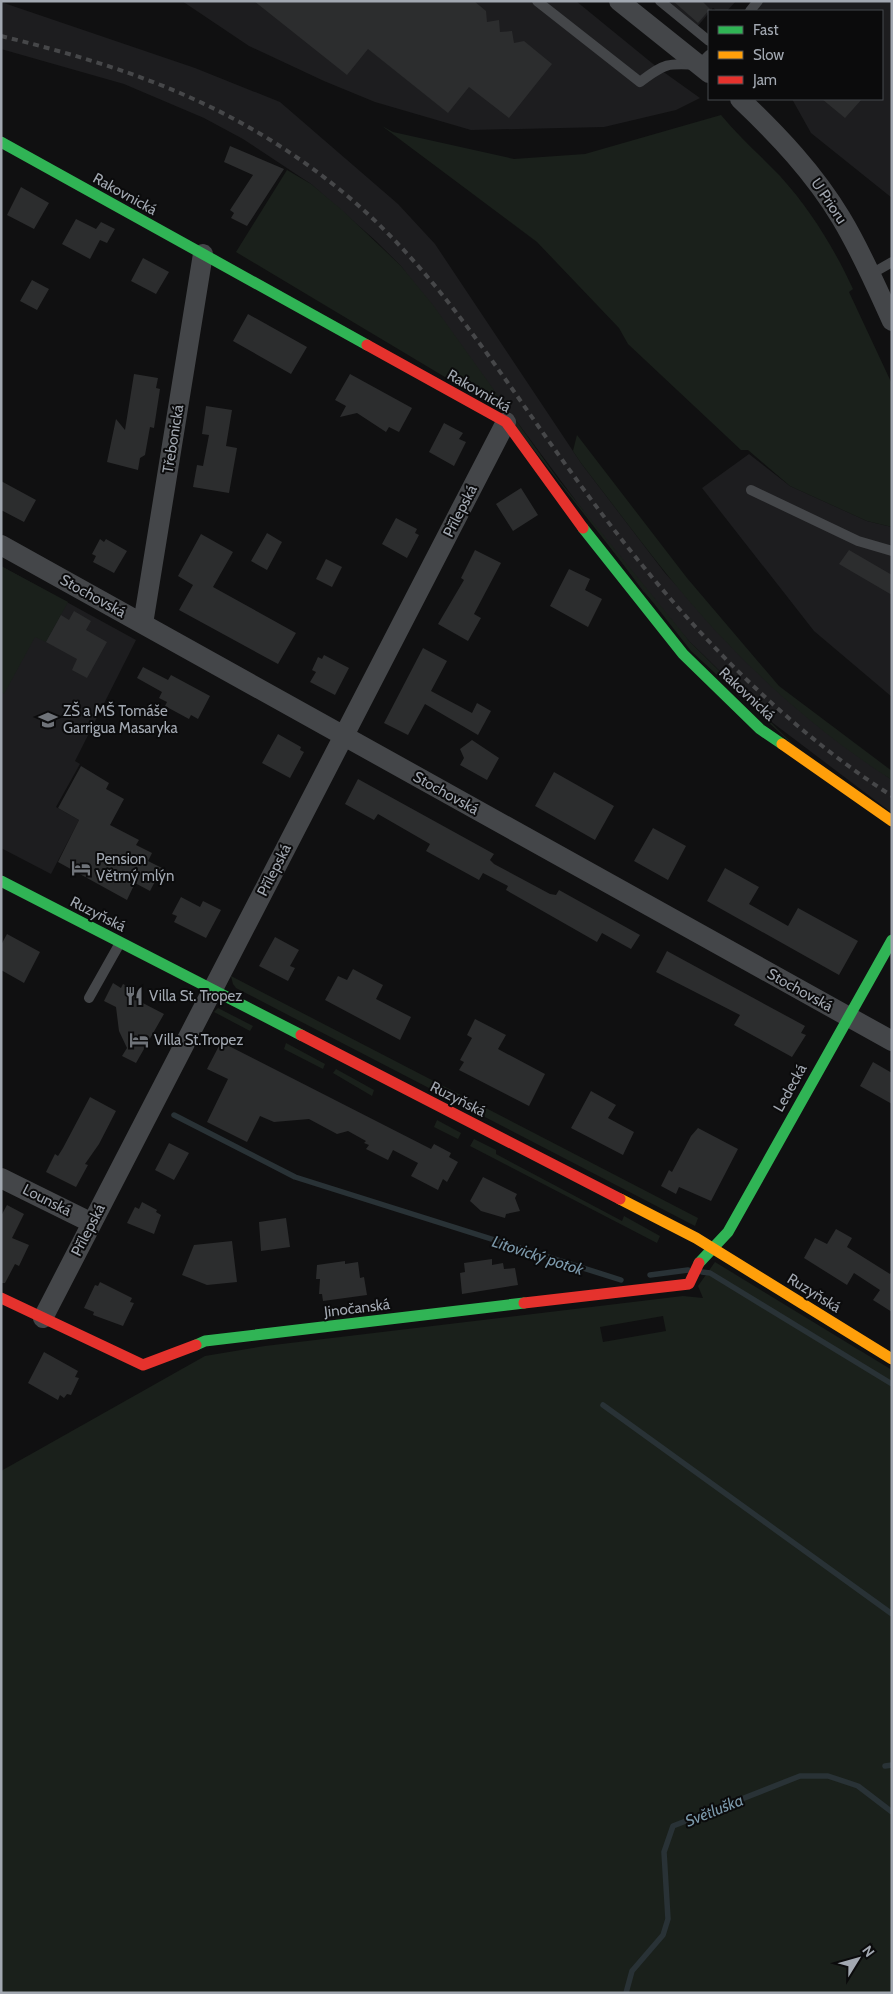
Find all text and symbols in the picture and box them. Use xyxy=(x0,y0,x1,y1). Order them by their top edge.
legend xyxy=(708,10,883,100)
text: Fast xyxy=(753,21,778,39)
text: Slow xyxy=(753,46,784,64)
text: Jam xyxy=(752,71,777,89)
street label: Rakovnická xyxy=(90,169,161,219)
street label: U Prioru xyxy=(807,175,851,227)
street label: Rakovnická xyxy=(444,366,515,417)
street label: Třebonická xyxy=(159,403,187,475)
street label: Přílepská xyxy=(439,481,481,540)
street label: Stochovská xyxy=(57,571,130,622)
street label: Rakovnická xyxy=(715,663,779,725)
place label: ZŠ a MŠ Tomáše Garrigua Masaryka xyxy=(63,701,179,737)
school or university icon: ZŠ a MŠ Tomáše Garrigua Masaryka xyxy=(37,709,59,731)
street label: Stochovská xyxy=(410,768,483,819)
street label: Přílepská xyxy=(253,840,295,899)
place label: Pension Větrný mlýn xyxy=(96,850,174,885)
hotel icon: Pension Větrný mlýn xyxy=(70,857,92,879)
street label: Ruzyňská xyxy=(67,892,129,936)
street label: Stochovská xyxy=(764,965,837,1016)
restaurant icon: Villa St. Tropez xyxy=(123,985,145,1007)
place label: Villa St. Tropez xyxy=(149,987,242,1005)
hotel icon: Villa St.Tropez xyxy=(128,1029,150,1051)
place label: Villa St.Tropez xyxy=(154,1031,243,1049)
street label: Ledecká xyxy=(770,1060,811,1115)
street label: Ruzyňská xyxy=(427,1077,489,1121)
street label: Lounská xyxy=(20,1180,75,1220)
street label: Přílepská xyxy=(67,1200,109,1259)
water label: Litovický potok xyxy=(490,1232,587,1280)
street label: Ruzyňská xyxy=(784,1270,845,1317)
street label: Jinočanská xyxy=(322,1295,392,1321)
water label: Světluška xyxy=(682,1790,746,1831)
north arrow xyxy=(833,1934,883,1984)
text: N xyxy=(858,1942,879,1961)

